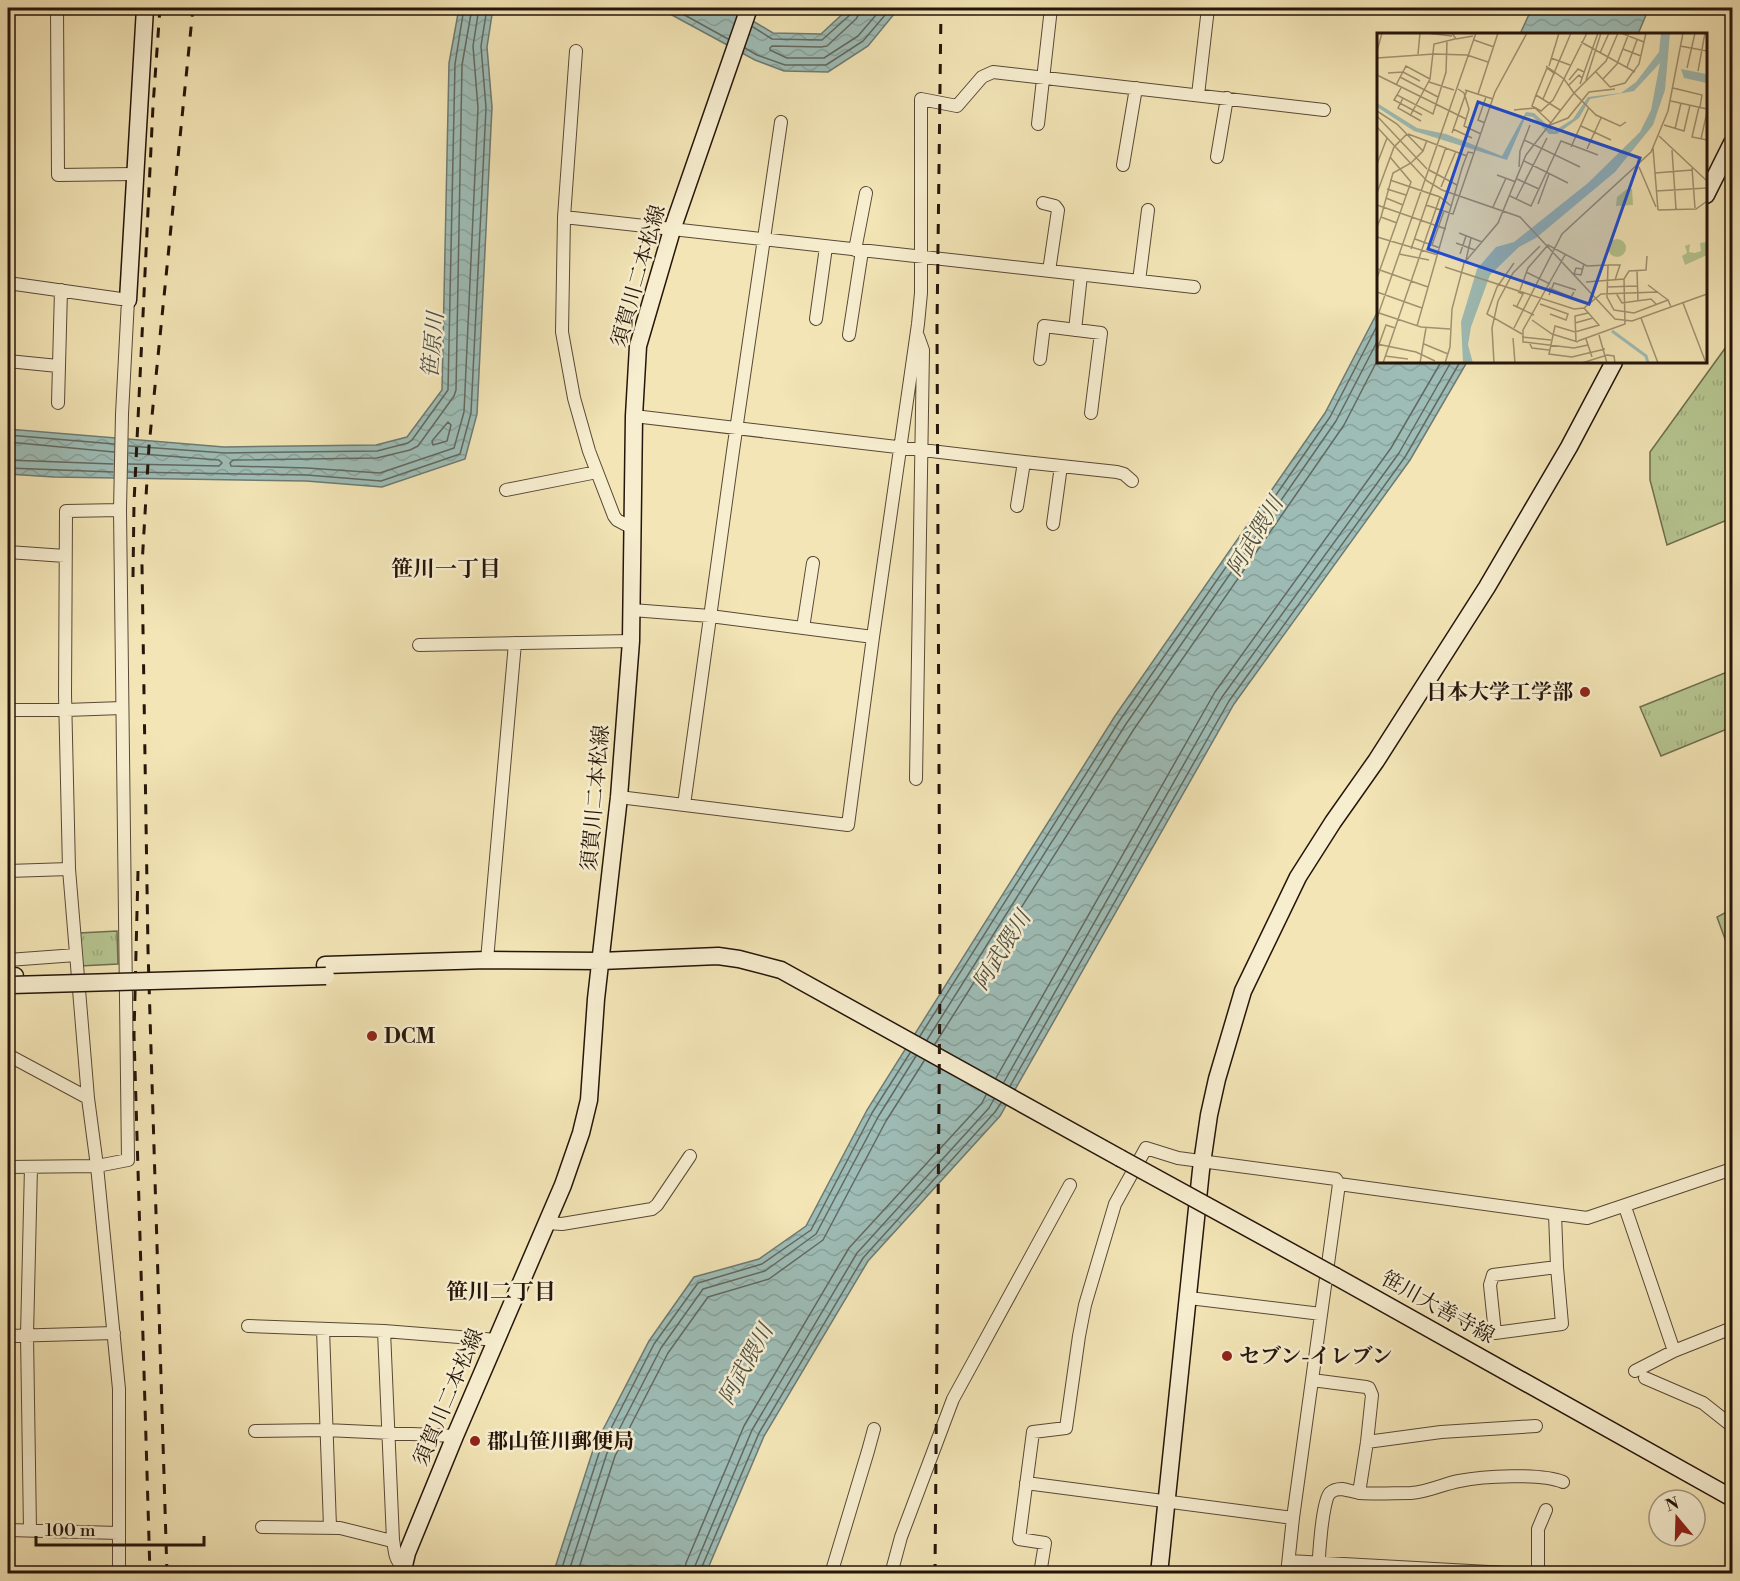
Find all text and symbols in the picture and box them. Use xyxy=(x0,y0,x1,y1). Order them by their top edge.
inset map xyxy=(1377,33,1707,363)
street label: 須賀川二本松線 xyxy=(606,202,672,351)
water label: 笹原川 xyxy=(417,309,450,379)
water label: 阿武隈川 xyxy=(1221,490,1291,581)
district label: 笹川一丁目 xyxy=(391,556,501,583)
place label: 日本大学工学部 xyxy=(1426,680,1573,706)
marker: 日本大学工学部 xyxy=(1578,685,1592,699)
street label: 須賀川二本松線 xyxy=(577,724,615,872)
water label: 阿武隈川 xyxy=(968,905,1038,995)
place label: DCM xyxy=(384,1024,436,1050)
marker: DCM xyxy=(365,1029,379,1043)
street label: 笹川大善寺線 xyxy=(1376,1266,1499,1350)
district label: 笹川二丁目 xyxy=(446,1279,556,1306)
water label: 阿武隈川 xyxy=(713,1318,780,1410)
street label: 須賀川二本松線 xyxy=(408,1325,490,1470)
place label: セブン-イレブン xyxy=(1239,1344,1393,1370)
marker: セブン-イレブン xyxy=(1220,1349,1234,1363)
place label: 郡山笹川郵便局 xyxy=(487,1429,634,1455)
marker: 郡山笹川郵便局 xyxy=(468,1434,482,1448)
north arrow xyxy=(1647,1488,1707,1548)
text: N xyxy=(1663,1493,1682,1516)
scale bar xyxy=(36,1509,204,1547)
text: 100 m xyxy=(45,1519,96,1542)

